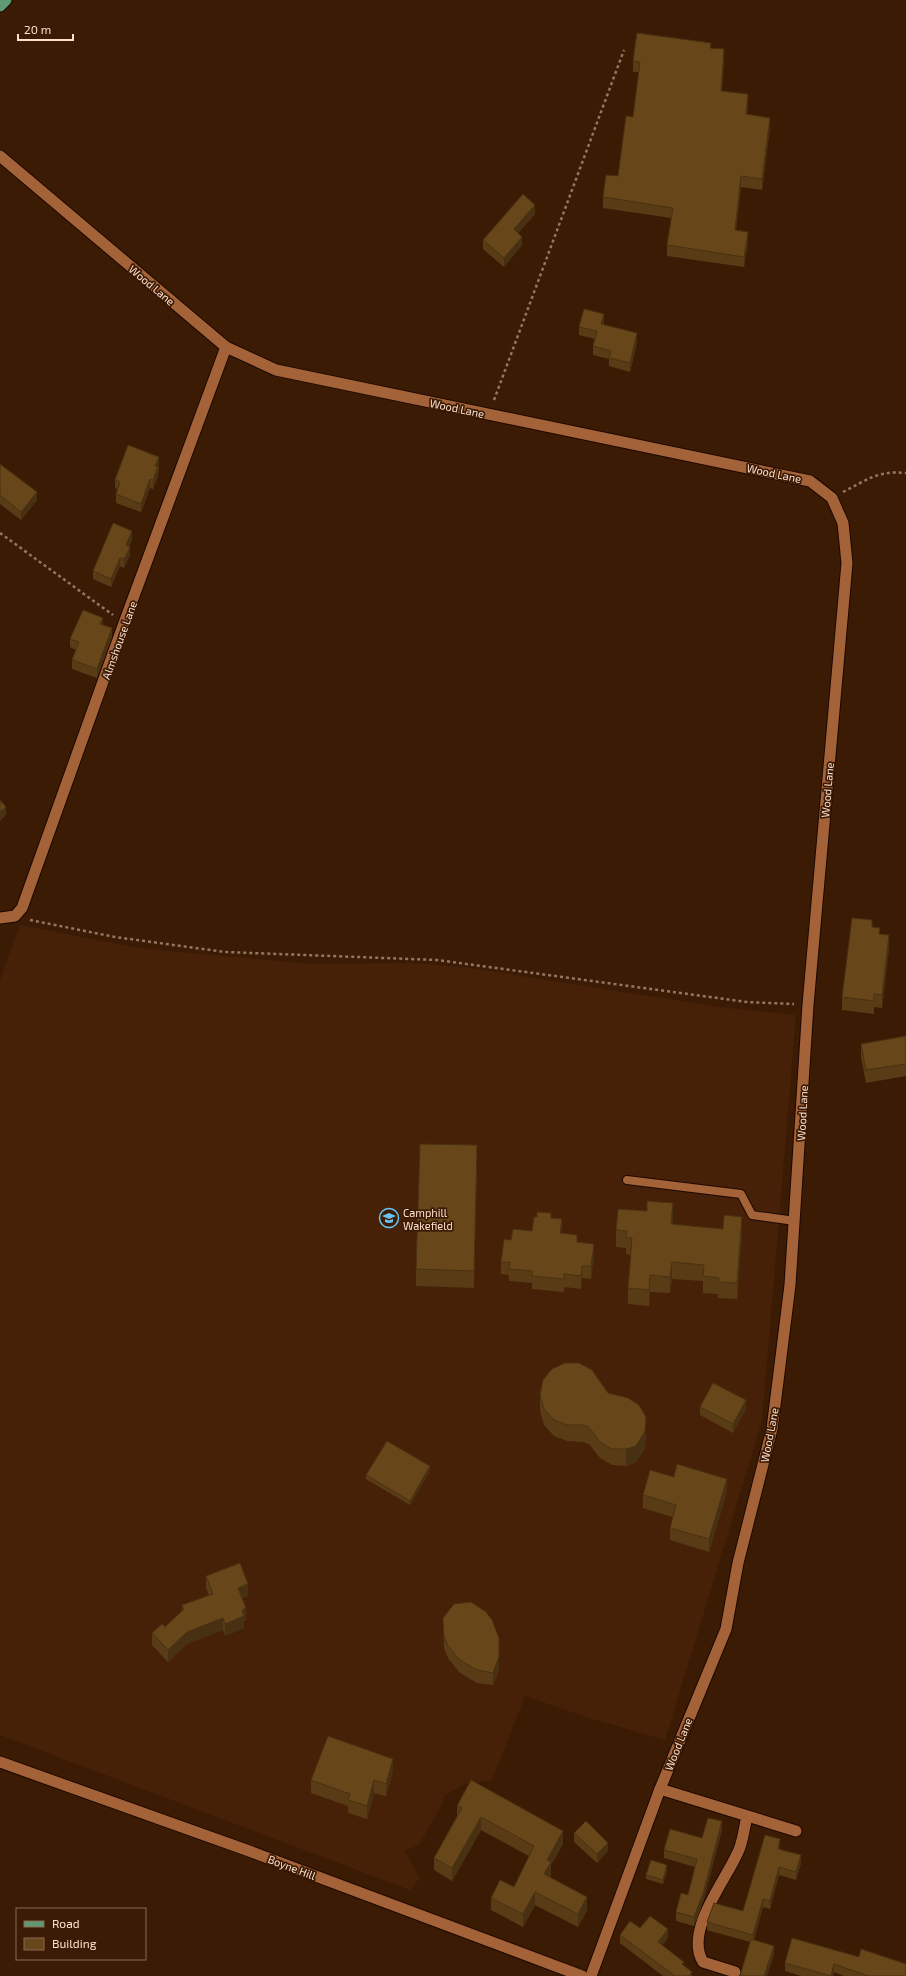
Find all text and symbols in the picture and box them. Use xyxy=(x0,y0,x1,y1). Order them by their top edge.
scale bar xyxy=(18,16,73,42)
text: 20 m xyxy=(24,22,51,36)
street label: Wood Lane xyxy=(127,262,177,308)
street label: Wood Lane xyxy=(429,396,486,420)
street label: Wood Lane xyxy=(746,461,803,485)
street label: Almshouse Lane xyxy=(99,599,139,681)
street label: Wood Lane xyxy=(818,762,836,818)
street label: Wood Lane xyxy=(794,1085,810,1141)
place label: Camphill Wakefield xyxy=(403,1206,453,1232)
school or university icon: Camphill Wakefield xyxy=(378,1207,400,1229)
street label: Wood Lane xyxy=(757,1406,781,1463)
street label: Wood Lane xyxy=(662,1716,694,1772)
street label: Boyne Hill xyxy=(266,1852,318,1882)
legend xyxy=(16,1908,146,1960)
text: Road xyxy=(52,1916,80,1930)
text: Building xyxy=(52,1936,97,1950)

